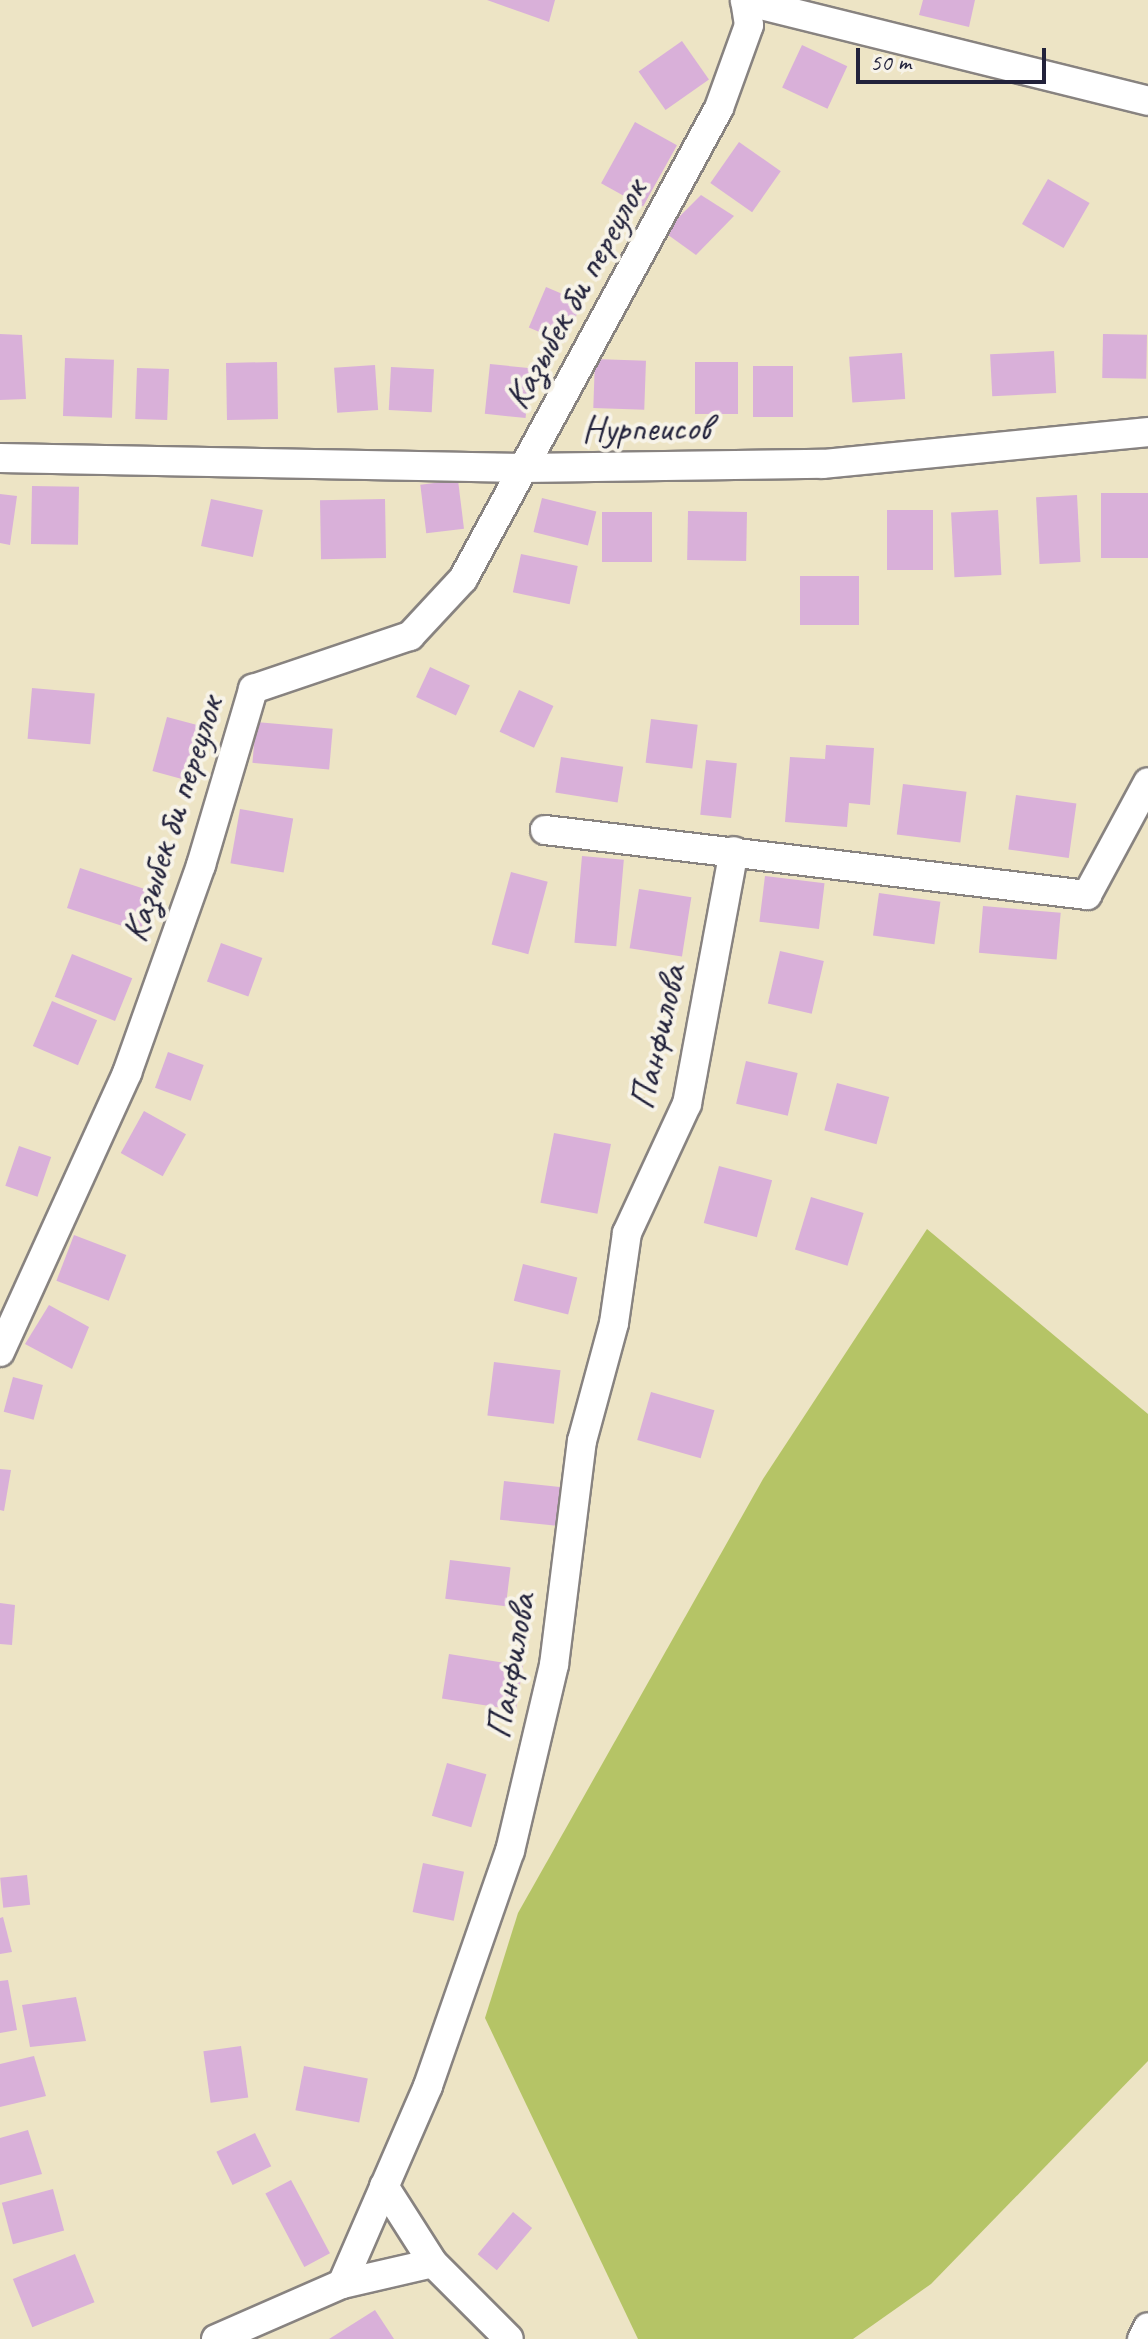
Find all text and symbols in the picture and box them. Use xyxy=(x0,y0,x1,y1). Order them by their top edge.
scale bar xyxy=(860,32,1050,82)
text: 50 m xyxy=(870,47,911,77)
street label: Казыбек би переулок xyxy=(494,173,656,415)
street label: Нурпеисов xyxy=(581,404,711,452)
street label: Казыбек би переулок xyxy=(111,692,233,946)
street label: Панфилова xyxy=(618,960,696,1114)
street label: Панфилова xyxy=(475,1590,545,1742)

